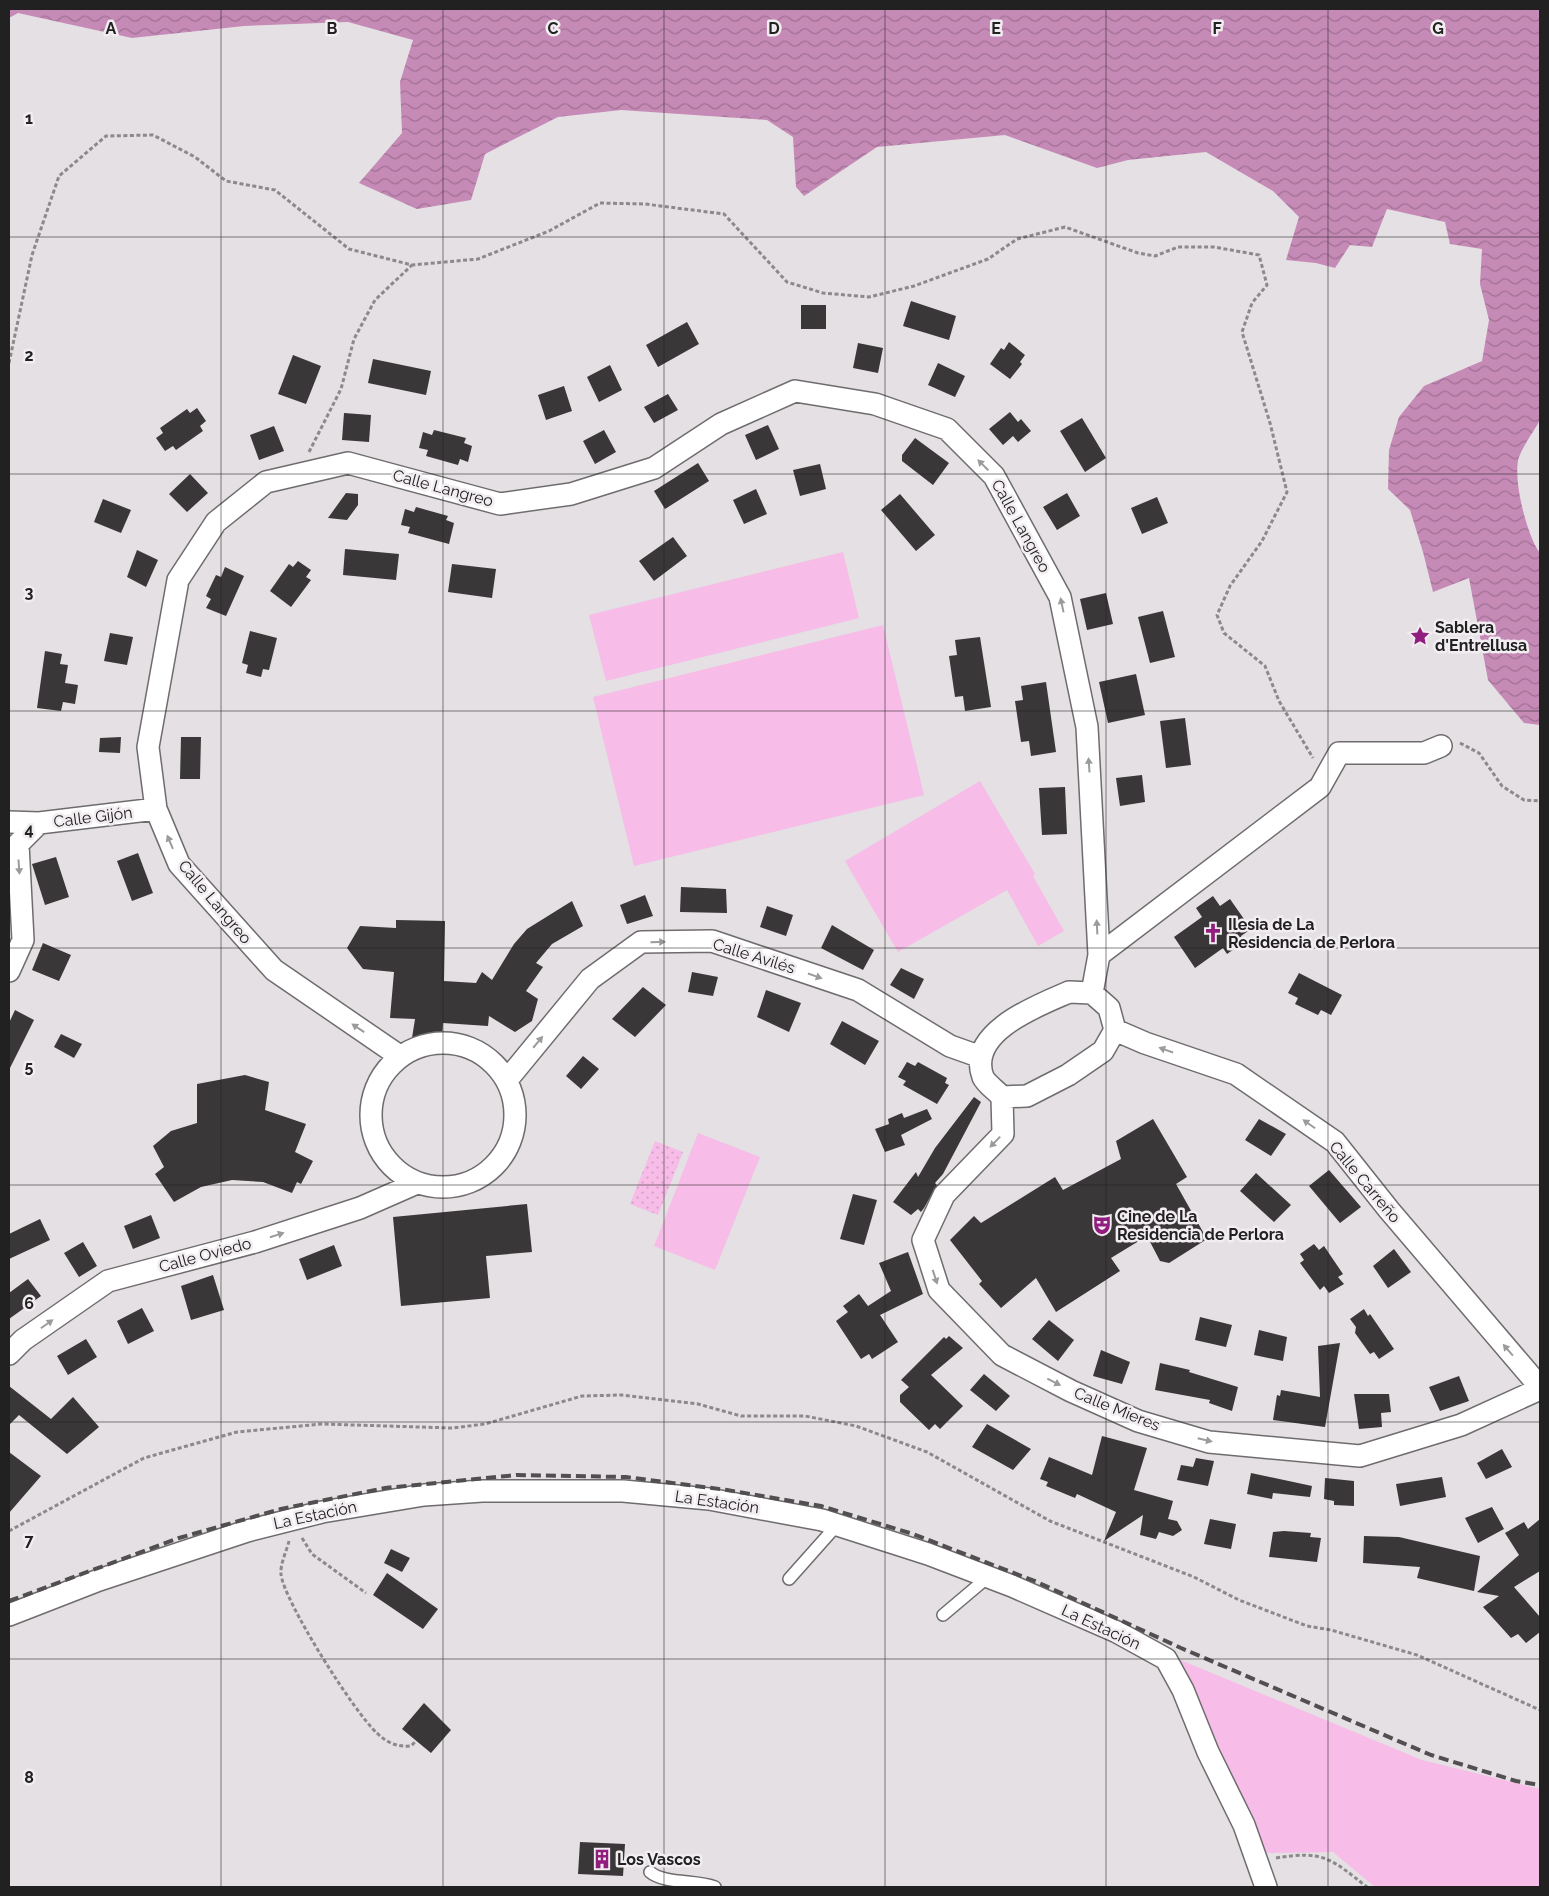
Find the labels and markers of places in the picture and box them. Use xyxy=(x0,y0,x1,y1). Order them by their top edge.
place label: Sablera d'Entrellusa xyxy=(1435,618,1527,655)
place icon: Sablera d'Entrellusa xyxy=(1409,625,1431,647)
place label: Ilesia de La Residencia de Perlora xyxy=(1228,915,1395,952)
church icon: Ilesia de La Residencia de Perlora xyxy=(1202,922,1224,944)
place label: Cine de La Residencia de Perlora xyxy=(1117,1207,1284,1244)
theatre icon: Cine de La Residencia de Perlora xyxy=(1091,1214,1113,1236)
building icon: Los Vascos xyxy=(591,1848,613,1870)
place label: Los Vascos xyxy=(617,1850,701,1869)

